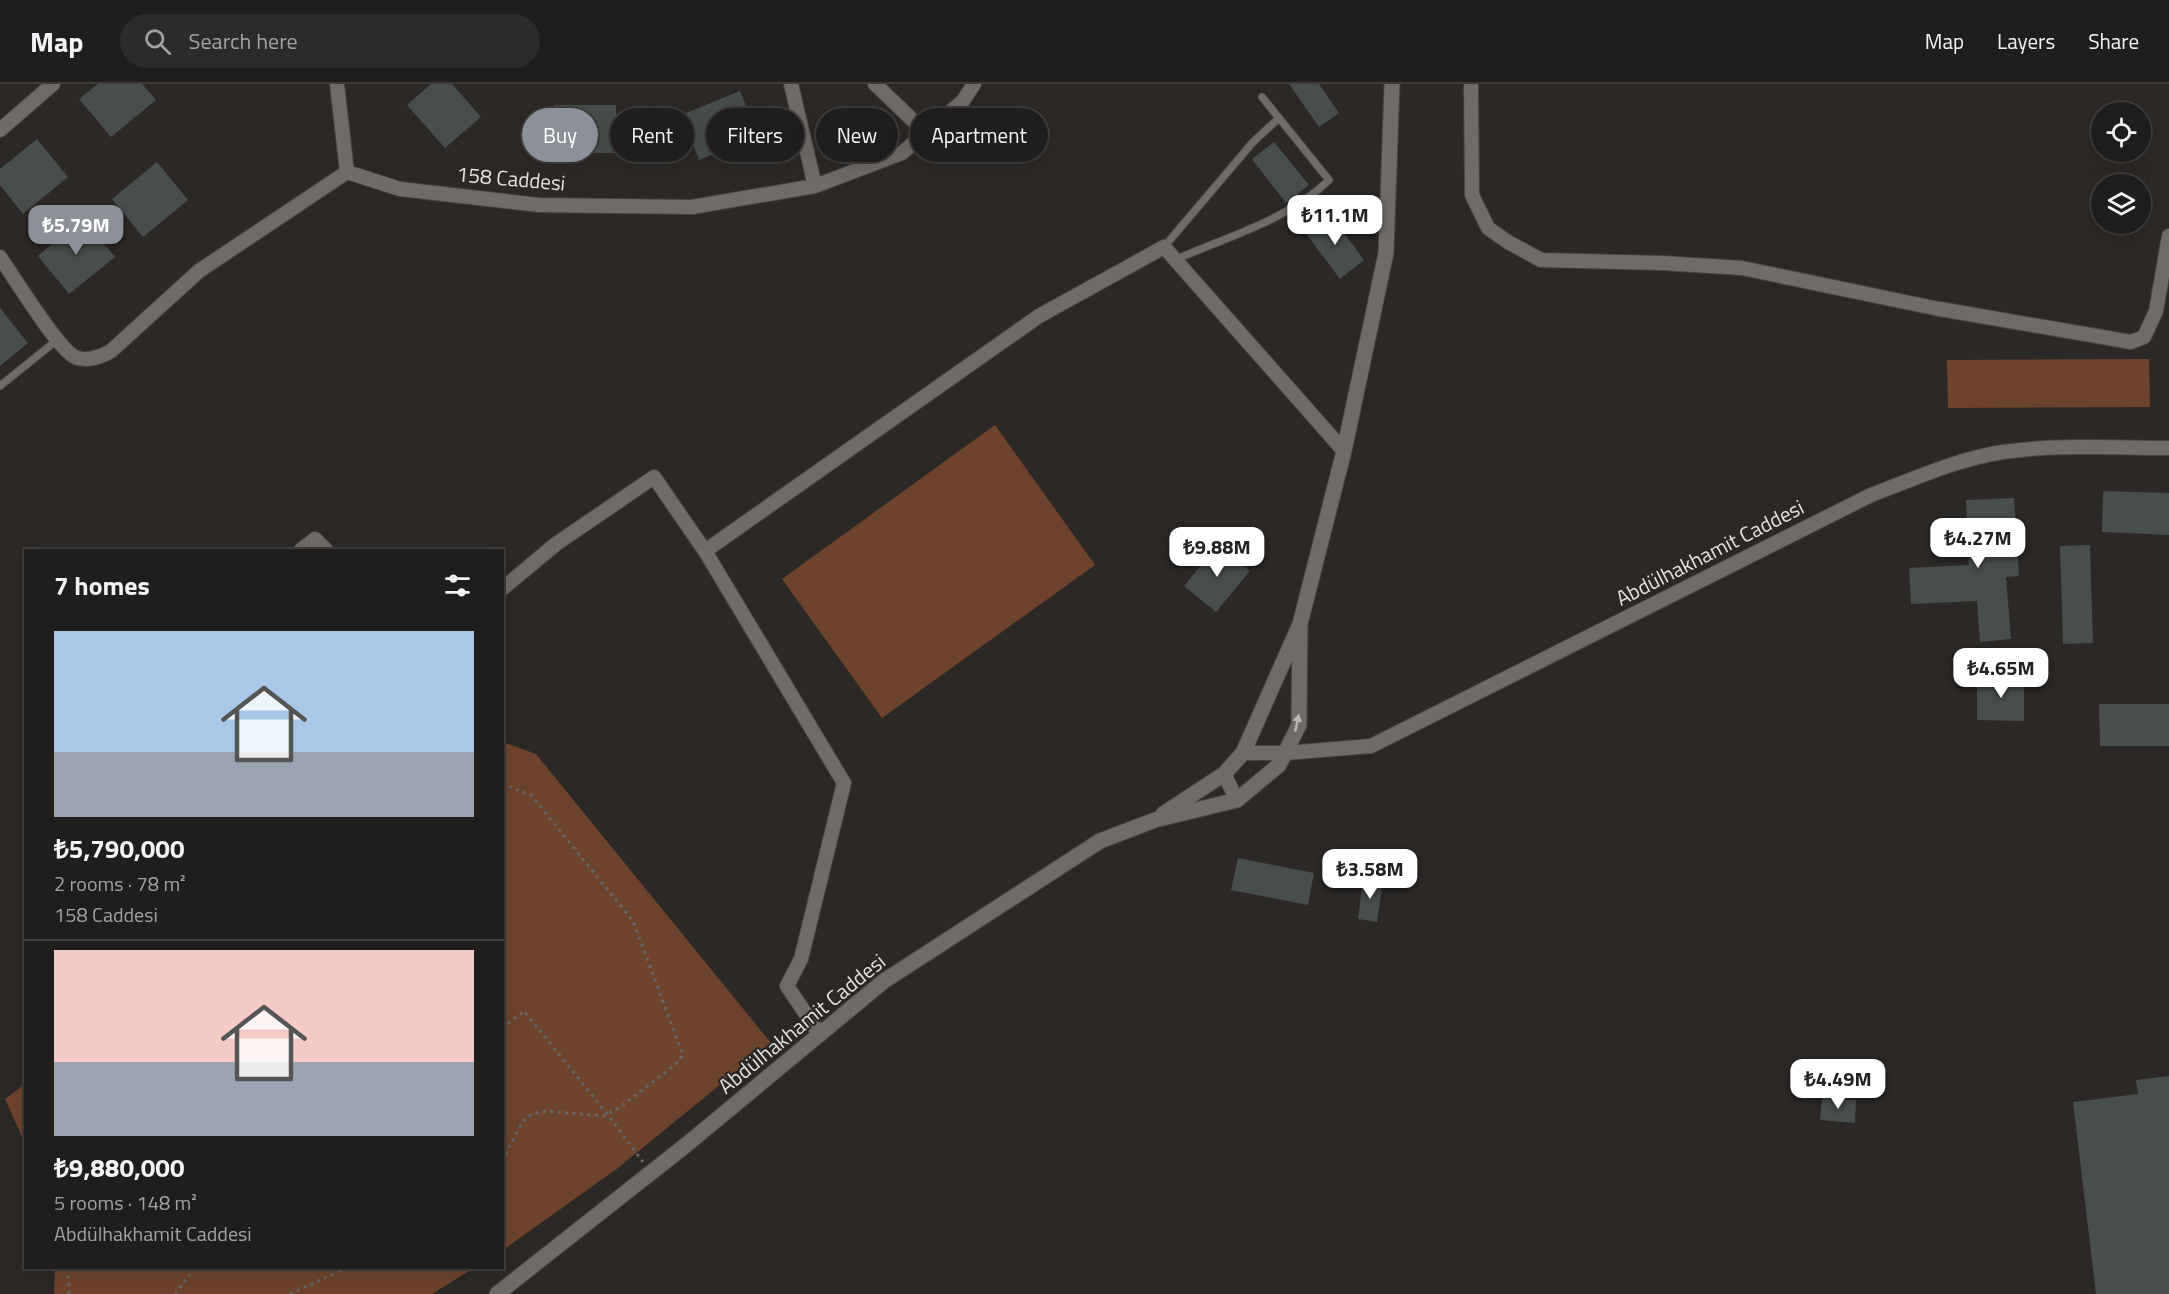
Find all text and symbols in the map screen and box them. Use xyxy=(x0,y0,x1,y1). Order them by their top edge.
search box xyxy=(120,14,540,68)
text: Map xyxy=(30,20,84,63)
text: Search here xyxy=(189,24,298,58)
icon: search xyxy=(141,25,174,58)
text: Map xyxy=(1925,25,1964,57)
text: Layers xyxy=(1997,25,2055,57)
text: Share xyxy=(2088,25,2139,57)
map controls xyxy=(2091,102,2151,234)
button: locate xyxy=(2091,102,2151,162)
chip: Buy xyxy=(522,108,598,162)
chip: Rent xyxy=(610,108,694,162)
chip: Filters xyxy=(706,108,804,162)
chip: New xyxy=(816,108,898,162)
chip: Apartment xyxy=(910,108,1048,162)
street label: 158 Caddesi xyxy=(455,157,567,199)
button: layers xyxy=(2091,174,2151,234)
pin: ₺11.1M xyxy=(1286,195,1384,246)
text: ₺11.1M xyxy=(1301,199,1369,230)
pin: ₺5.79M xyxy=(27,205,125,256)
text: ₺5.79M xyxy=(42,209,110,240)
street label: Abdülhakhamit Caddesi xyxy=(1610,491,1809,613)
pin: ₺4.27M xyxy=(1929,518,2027,569)
text: ₺4.27M xyxy=(1944,522,2012,553)
pin: ₺9.88M xyxy=(1168,527,1266,578)
text: ₺9.88M xyxy=(1183,531,1251,562)
text: 7 homes xyxy=(54,566,150,605)
icon: filters xyxy=(441,569,474,602)
pin: ₺4.65M xyxy=(1952,648,2050,699)
text: ₺4.65M xyxy=(1967,652,2035,683)
icon: home xyxy=(210,670,318,778)
one-way arrow xyxy=(1293,713,1302,732)
text: ₺5,790,000 xyxy=(54,829,184,868)
pin: ₺3.58M xyxy=(1321,849,1419,900)
text: ₺3.58M xyxy=(1336,853,1404,884)
text: 2 rooms · 78 m² xyxy=(54,868,186,899)
text: 158 Caddesi xyxy=(54,899,158,930)
street label: Abdülhakhamit Caddesi xyxy=(711,945,892,1101)
icon: home xyxy=(210,989,318,1097)
pin: ₺4.49M xyxy=(1789,1059,1887,1110)
text: ₺4.49M xyxy=(1804,1063,1872,1094)
text: ₺9,880,000 xyxy=(54,1148,184,1187)
text: 5 rooms · 148 m² xyxy=(54,1187,197,1218)
text: Abdülhakhamit Caddesi xyxy=(54,1218,252,1249)

